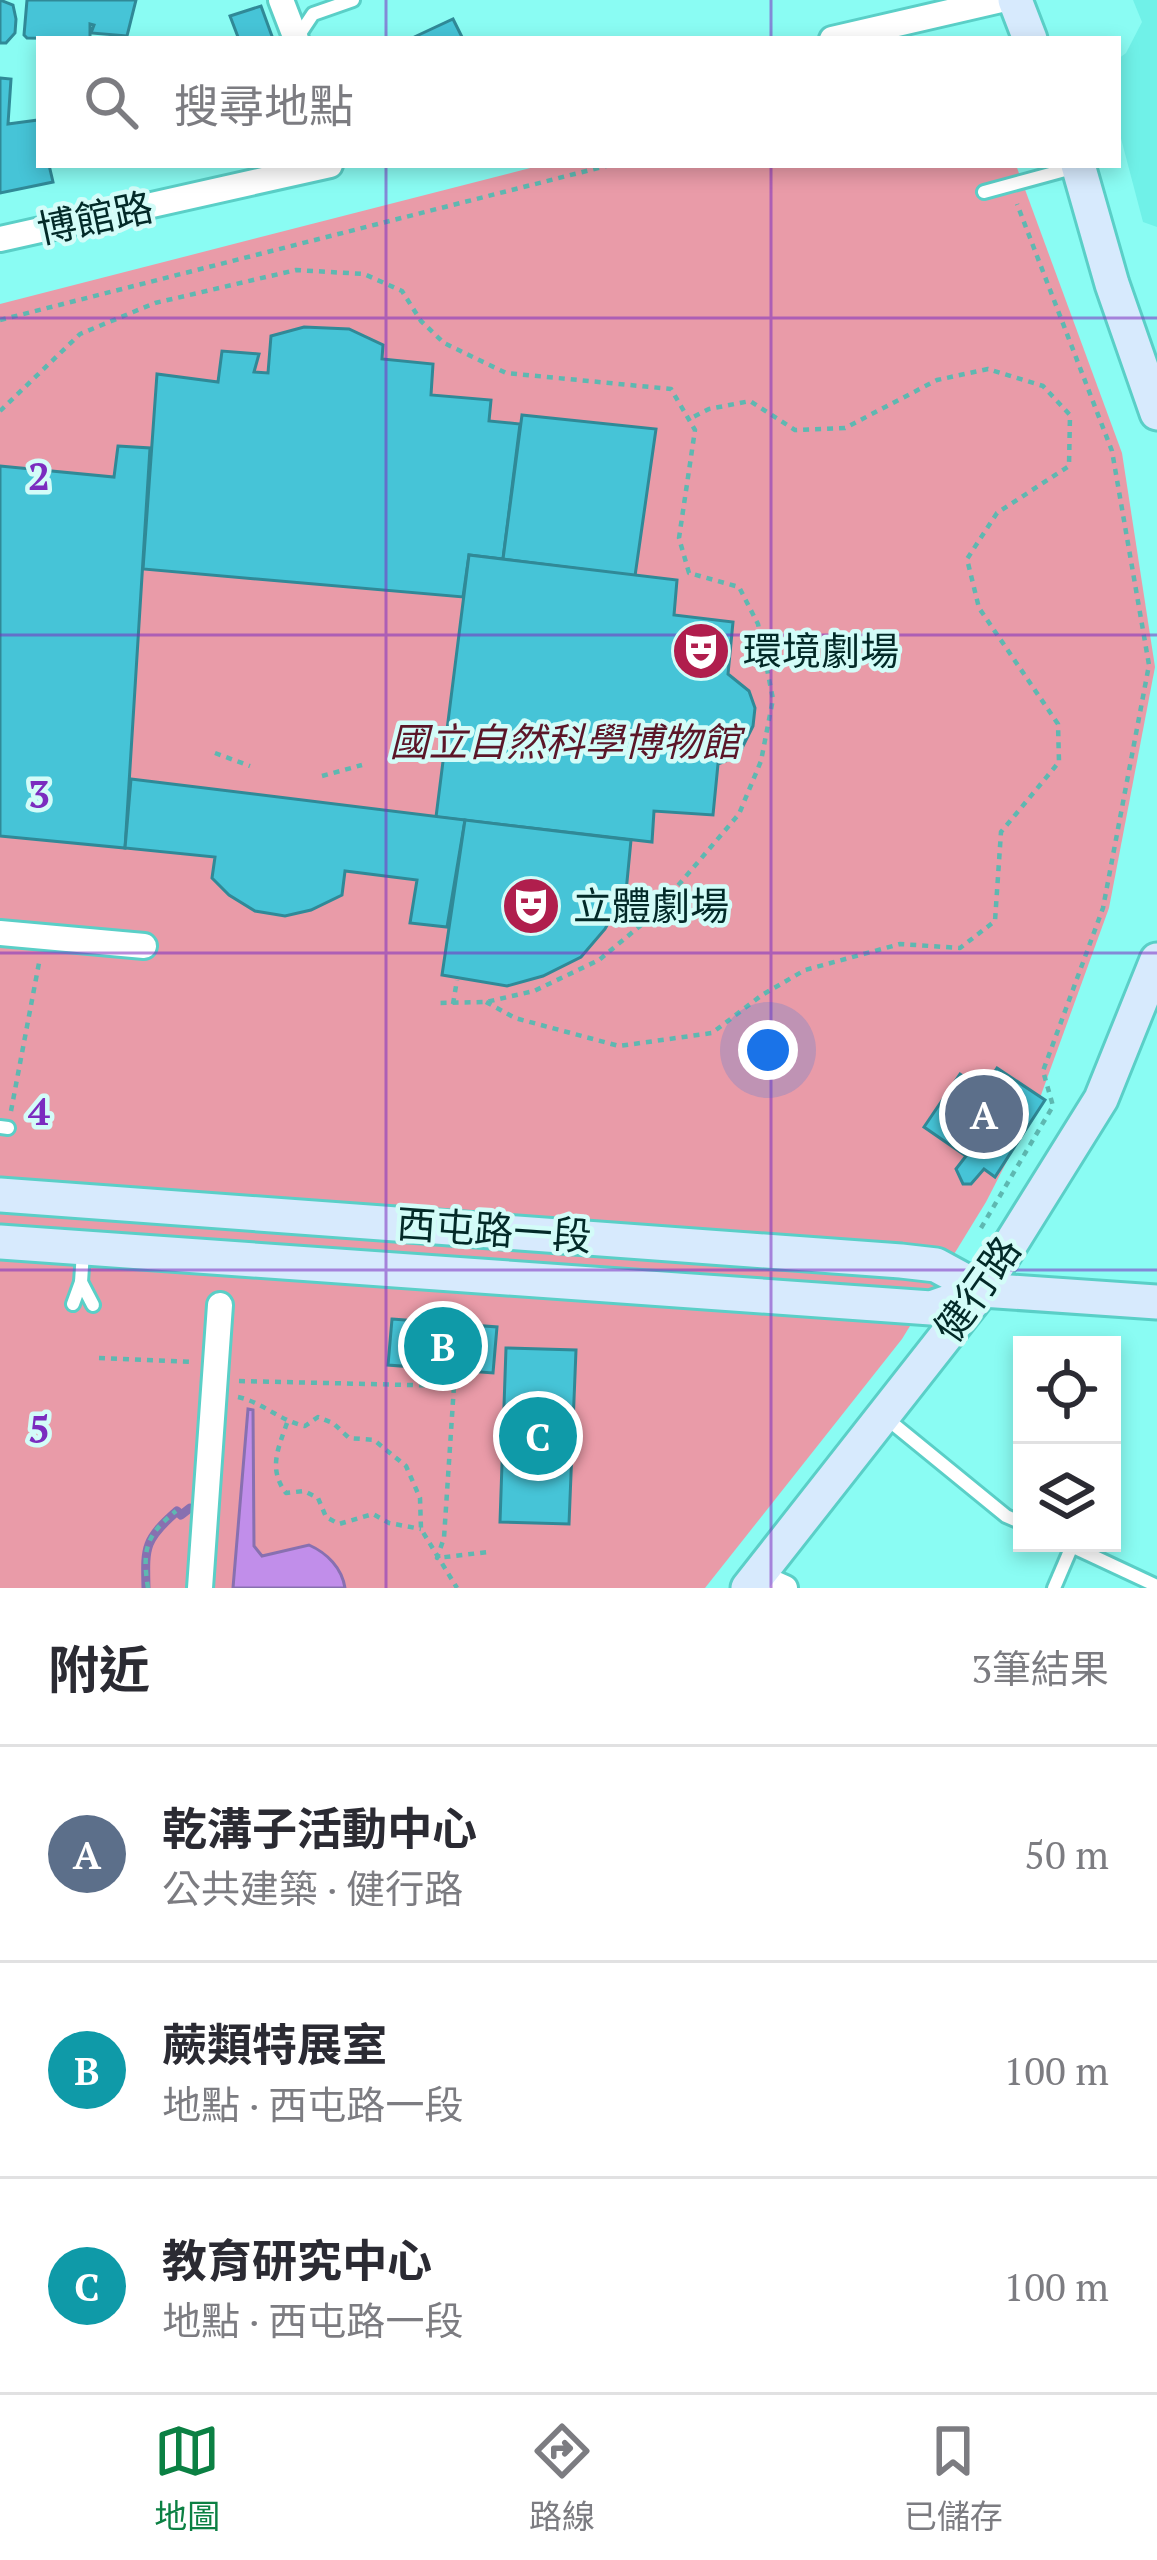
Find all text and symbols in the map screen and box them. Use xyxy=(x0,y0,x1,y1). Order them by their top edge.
search box xyxy=(36,36,1121,168)
icon: search xyxy=(78,69,144,135)
text: 搜尋地點 xyxy=(174,75,354,135)
street label: 博館路 xyxy=(32,179,157,255)
text: 2 xyxy=(28,449,50,501)
theatre icon: 環境劇場 xyxy=(670,620,732,682)
place label: 環境劇場 xyxy=(743,624,899,676)
park label: 國立自然科學博物館 xyxy=(389,715,745,767)
text: 3 xyxy=(28,767,50,819)
theatre icon: 立體劇場 xyxy=(500,875,562,937)
place label: 立體劇場 xyxy=(573,879,729,931)
your location xyxy=(738,1020,798,1080)
pin: A xyxy=(945,1069,1023,1159)
text: 4 xyxy=(28,1084,50,1136)
street label: 西屯路一段 xyxy=(395,1196,593,1262)
street label: 健行路 xyxy=(921,1226,1031,1351)
pin: B xyxy=(404,1301,482,1391)
map controls xyxy=(1013,1336,1121,1552)
button: locate xyxy=(1013,1336,1121,1444)
pin: C xyxy=(499,1391,577,1481)
text: 5 xyxy=(28,1402,50,1454)
button: layers xyxy=(1013,1444,1121,1552)
text: 附近 xyxy=(48,1635,150,1703)
text: 3筆結果 xyxy=(971,1642,1109,1694)
text: 乾溝子活動中心 xyxy=(162,1798,477,1858)
text: A xyxy=(73,1828,101,1880)
text: 50 m xyxy=(1024,1828,1109,1880)
text: 公共建築 · 健行路 xyxy=(162,1862,463,1914)
text: 蕨類特展室 xyxy=(162,2014,387,2074)
text: B xyxy=(74,2044,100,2096)
text: 100 m xyxy=(1004,2044,1109,2096)
text: 地點 · 西屯路一段 xyxy=(162,2078,463,2130)
text: 教育研究中心 xyxy=(162,2230,432,2290)
text: C xyxy=(74,2260,100,2312)
text: 100 m xyxy=(1004,2260,1109,2312)
text: 地點 · 西屯路一段 xyxy=(162,2294,463,2346)
tab: 地圖 xyxy=(154,2418,220,2538)
tab: 路線 xyxy=(529,2418,595,2538)
tab: 已儲存 xyxy=(904,2418,1003,2538)

